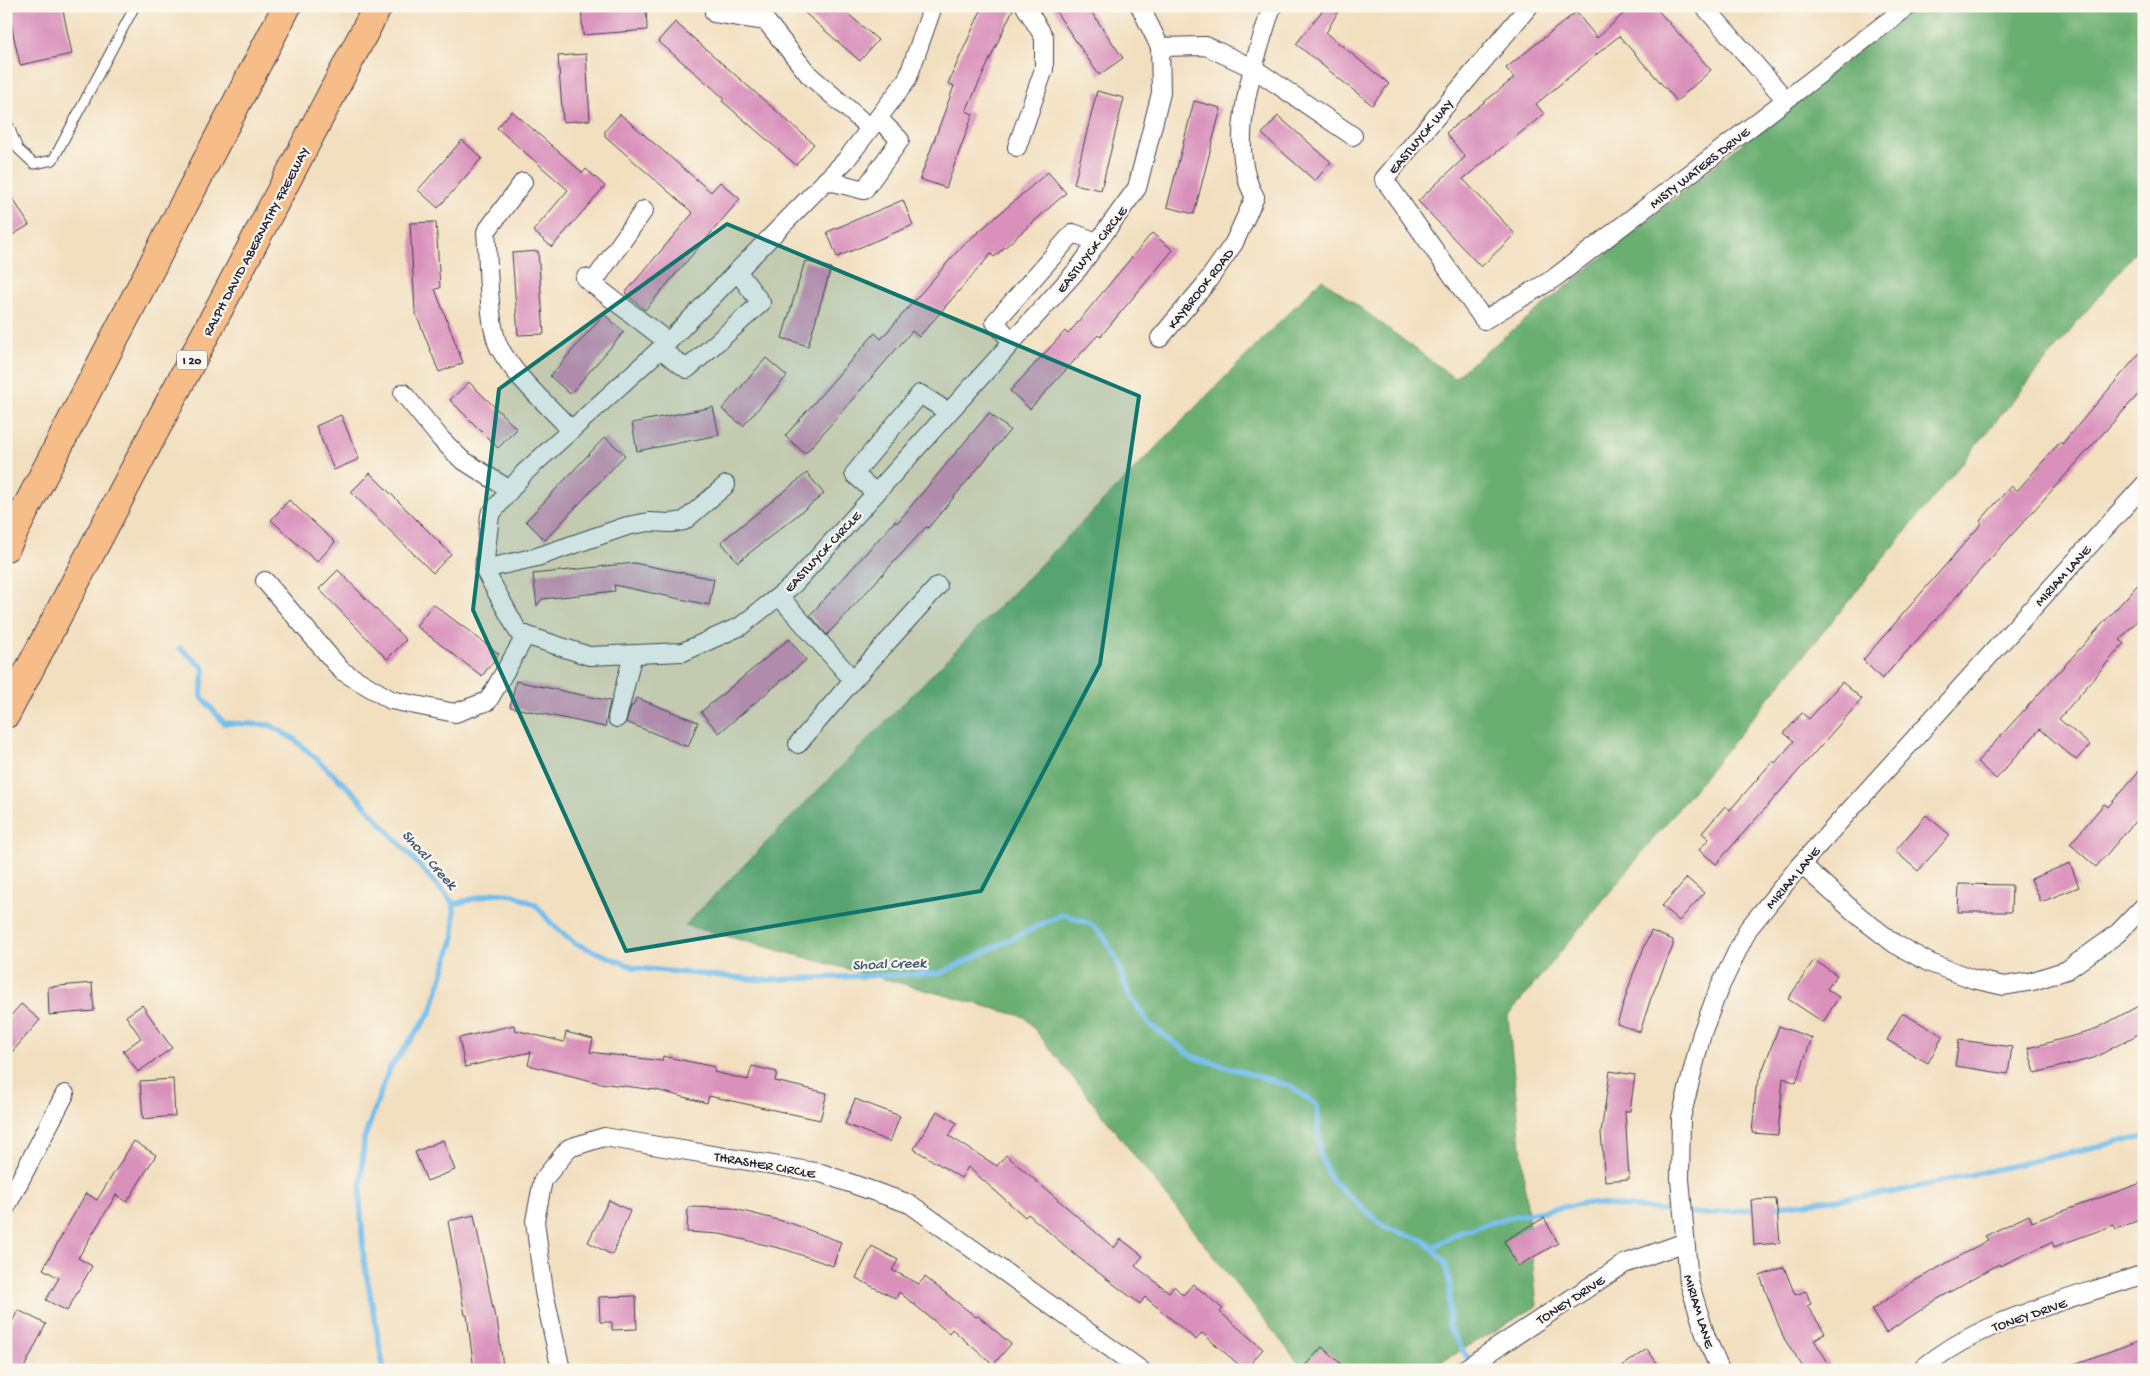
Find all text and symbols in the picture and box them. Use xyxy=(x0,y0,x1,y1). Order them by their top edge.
street label: EASTWYCK WAY xyxy=(1386,97,1458,179)
street label: MISTY WATERS DRIVE xyxy=(1647,124,1755,213)
street label: RALPH DAVID ABERNATHY FREEWAY xyxy=(200,145,314,339)
street label: EASTWYCK CIRCLE xyxy=(1054,203,1133,297)
street label: KAYBROOK ROAD xyxy=(1165,245,1239,333)
road number: I 20 xyxy=(177,350,207,370)
street label: EASTWYCK CIRCLE xyxy=(782,507,867,597)
street label: MIRIAM LANE xyxy=(2032,542,2097,611)
water label: Shoal Creek xyxy=(397,827,461,895)
street label: MIRIAM LANE xyxy=(1763,843,1826,913)
water label: Shoal Creek xyxy=(852,955,927,975)
street label: THRASHER CIRCLE xyxy=(712,1149,818,1184)
street label: TONEY DRIVE xyxy=(1533,1272,1610,1330)
street label: MIRIAM LANE xyxy=(1678,1273,1717,1352)
street label: TONEY DRIVE xyxy=(1989,1295,2071,1337)

